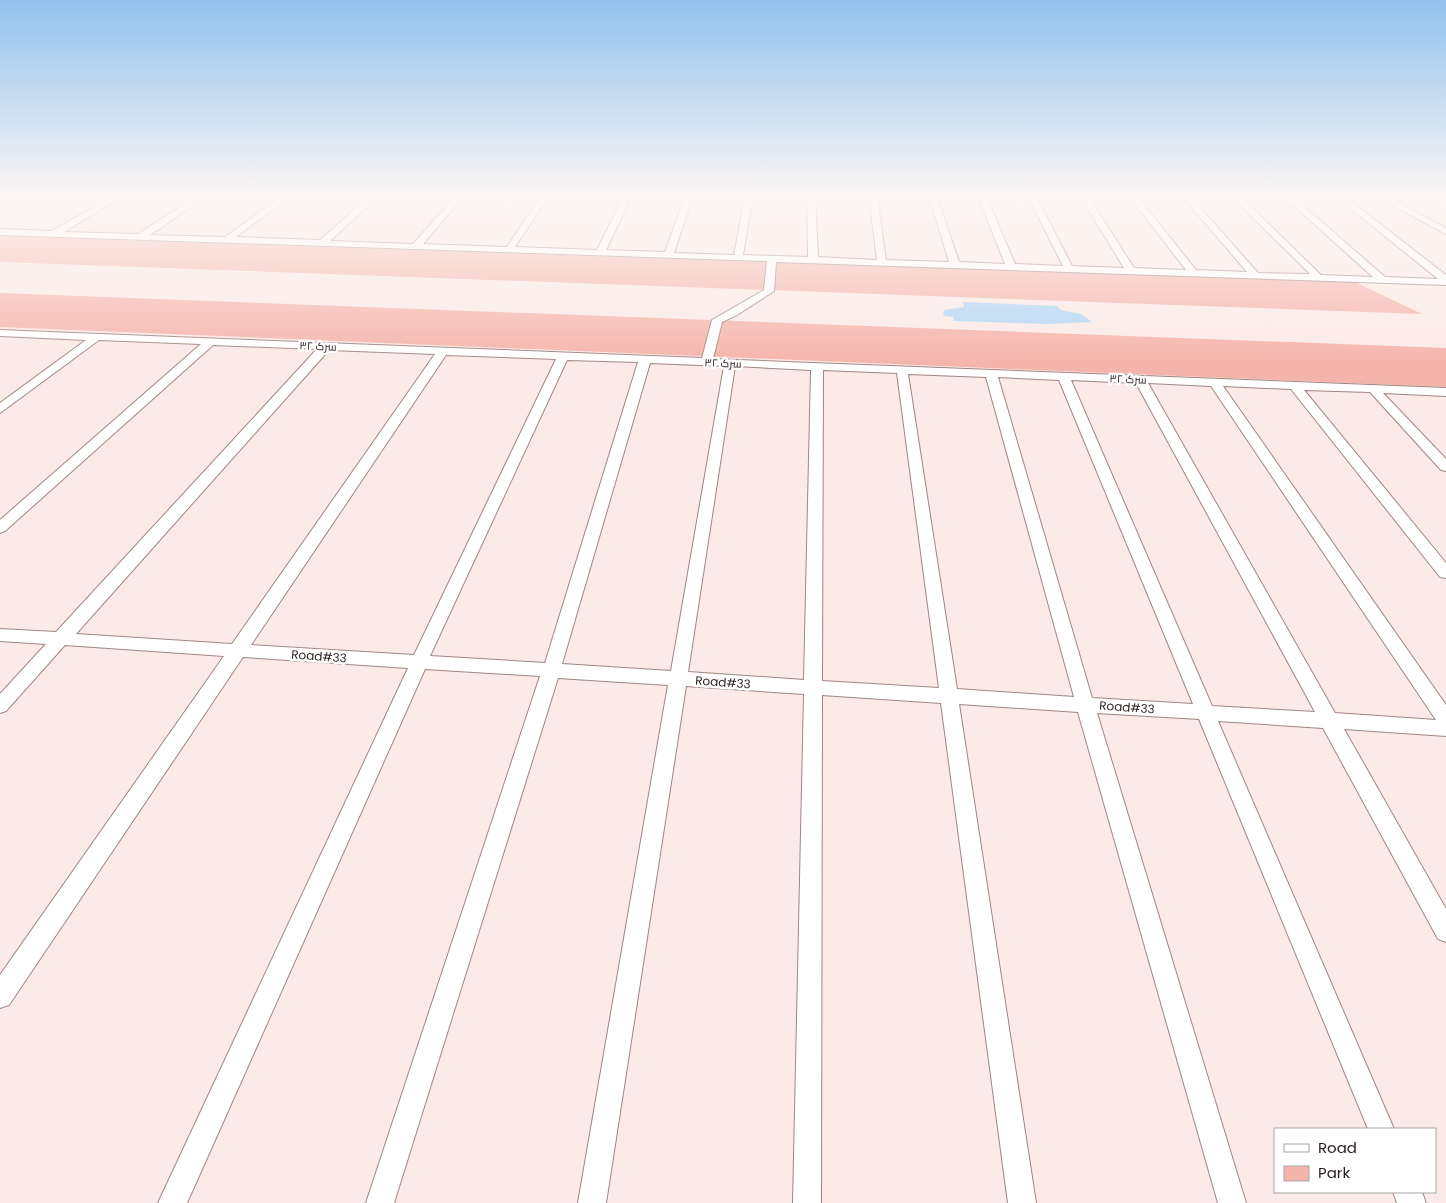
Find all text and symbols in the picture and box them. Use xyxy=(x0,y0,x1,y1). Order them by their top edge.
street label: سرک ۳۲ xyxy=(299,337,337,355)
street label: سرک ۳۲ xyxy=(704,354,742,372)
street label: سرک ۳۲ xyxy=(1109,370,1147,388)
street label: Road#33 xyxy=(291,646,347,666)
street label: Road#33 xyxy=(695,672,751,692)
street label: Road#33 xyxy=(1099,697,1155,717)
legend xyxy=(1274,1128,1436,1193)
text: Road xyxy=(1318,1137,1357,1158)
text: Park xyxy=(1318,1162,1350,1183)

